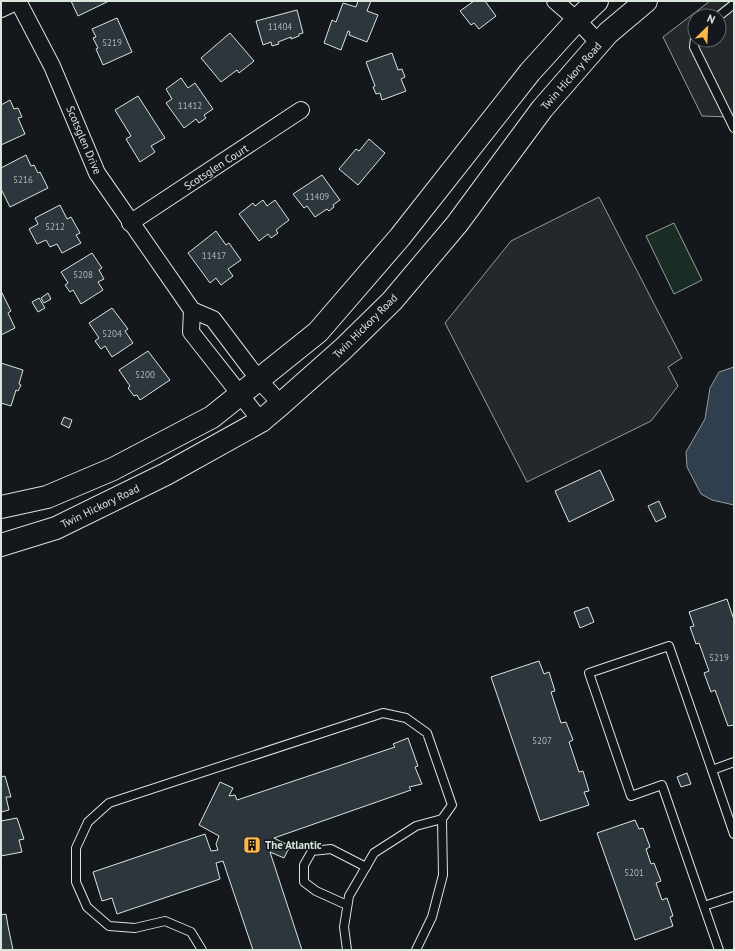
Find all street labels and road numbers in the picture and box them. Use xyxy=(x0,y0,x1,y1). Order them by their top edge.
street label: Twin Hickory Road xyxy=(538,39,604,113)
street label: Scotsglen Drive xyxy=(63,104,105,177)
street label: Scotsglen Court xyxy=(181,141,251,193)
street label: Twin Hickory Road xyxy=(330,291,400,361)
street label: Twin Hickory Road xyxy=(58,481,142,531)

